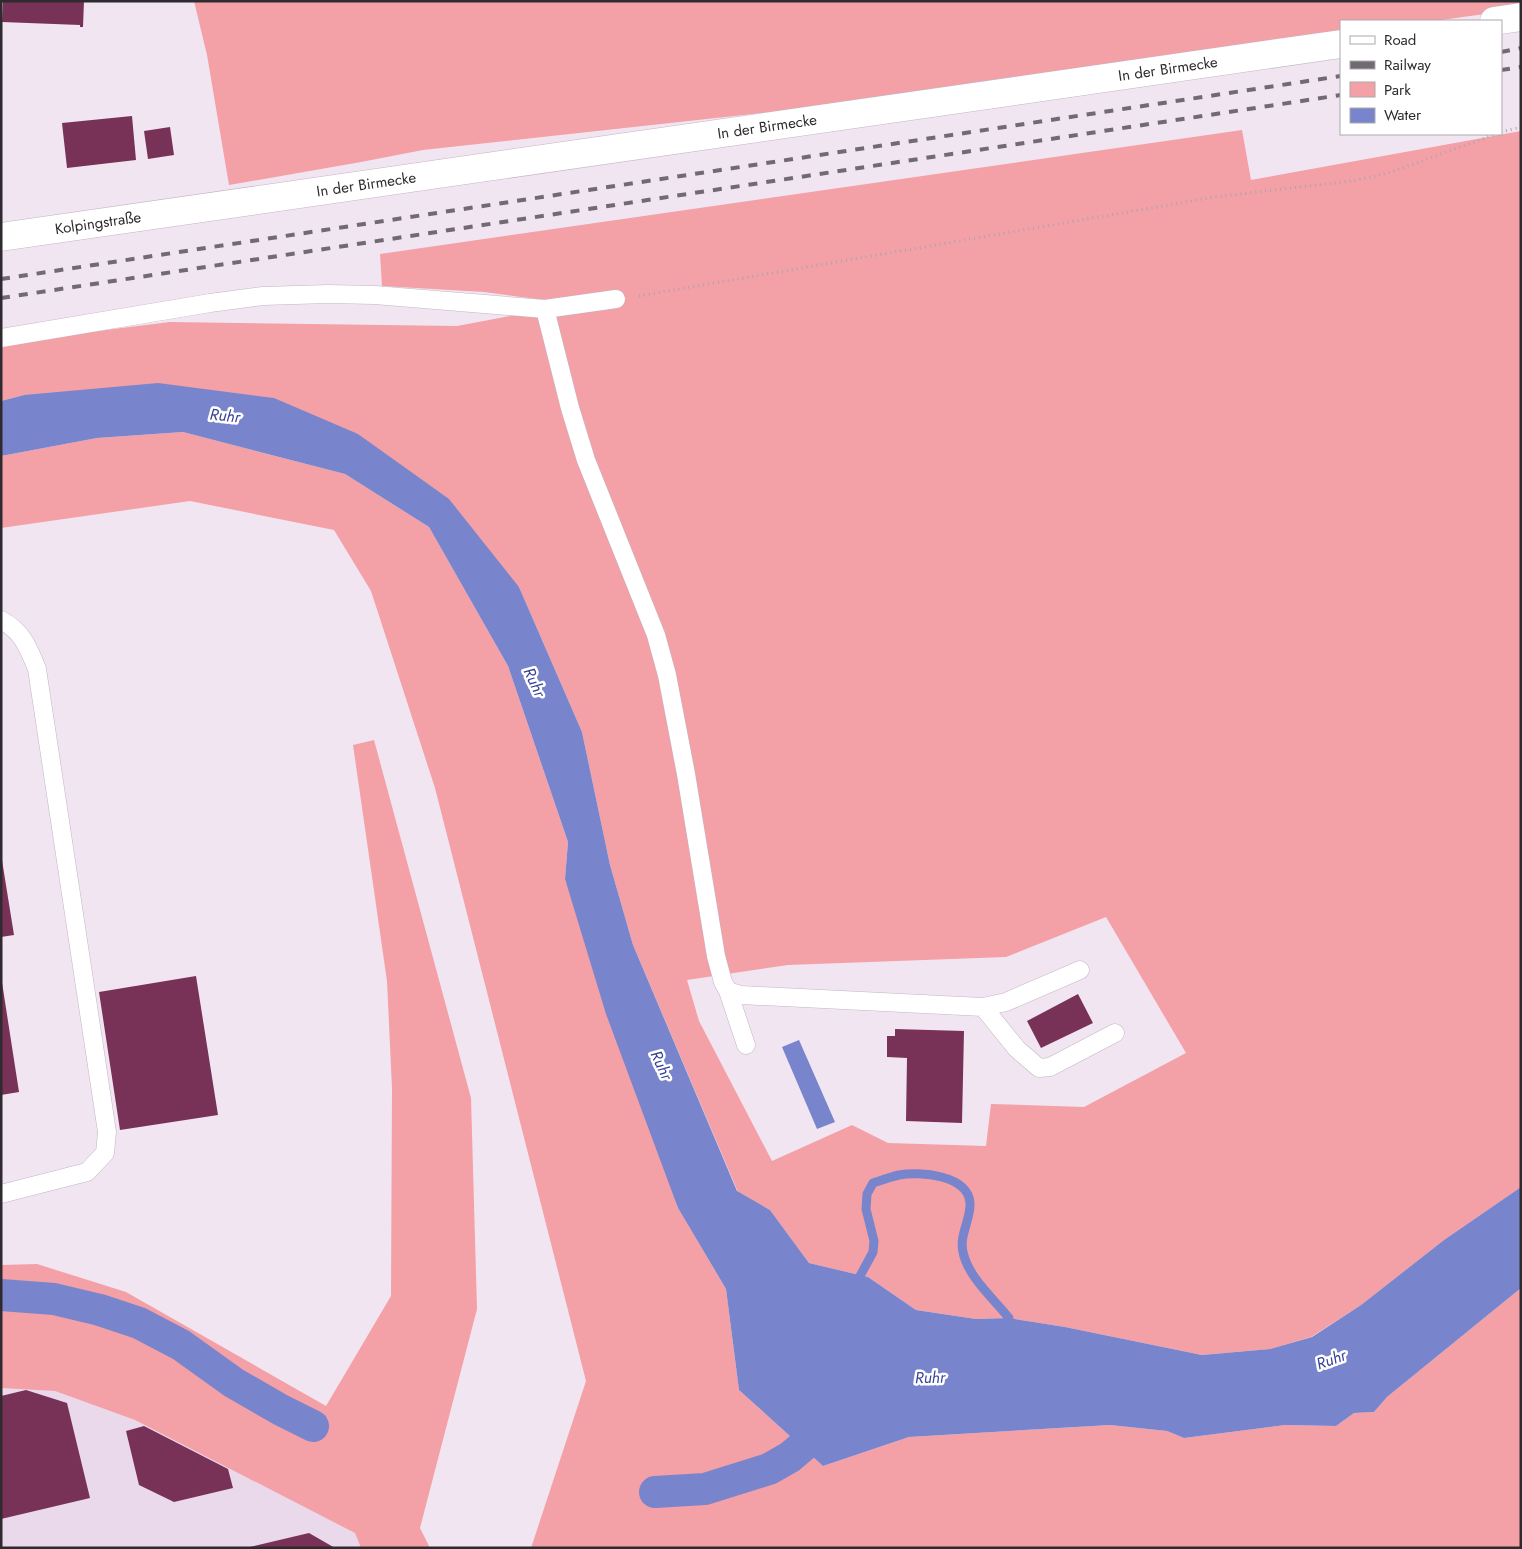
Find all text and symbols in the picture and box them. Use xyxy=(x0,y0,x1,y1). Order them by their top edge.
legend xyxy=(1340,20,1502,135)
text: Road xyxy=(1384,29,1416,51)
street label: In der Birmecke xyxy=(1117,51,1219,87)
text: Railway xyxy=(1384,54,1431,76)
text: Park xyxy=(1384,79,1411,101)
text: Water xyxy=(1384,104,1422,126)
street label: In der Birmecke xyxy=(716,109,819,145)
street label: In der Birmecke xyxy=(315,166,418,202)
street label: Kolpingstraße xyxy=(53,206,143,240)
water label: Ruhr xyxy=(209,402,243,429)
water label: Ruhr xyxy=(518,664,552,702)
water label: Ruhr xyxy=(645,1047,679,1085)
water label: Ruhr xyxy=(1313,1343,1351,1375)
water label: Ruhr xyxy=(915,1366,947,1389)

